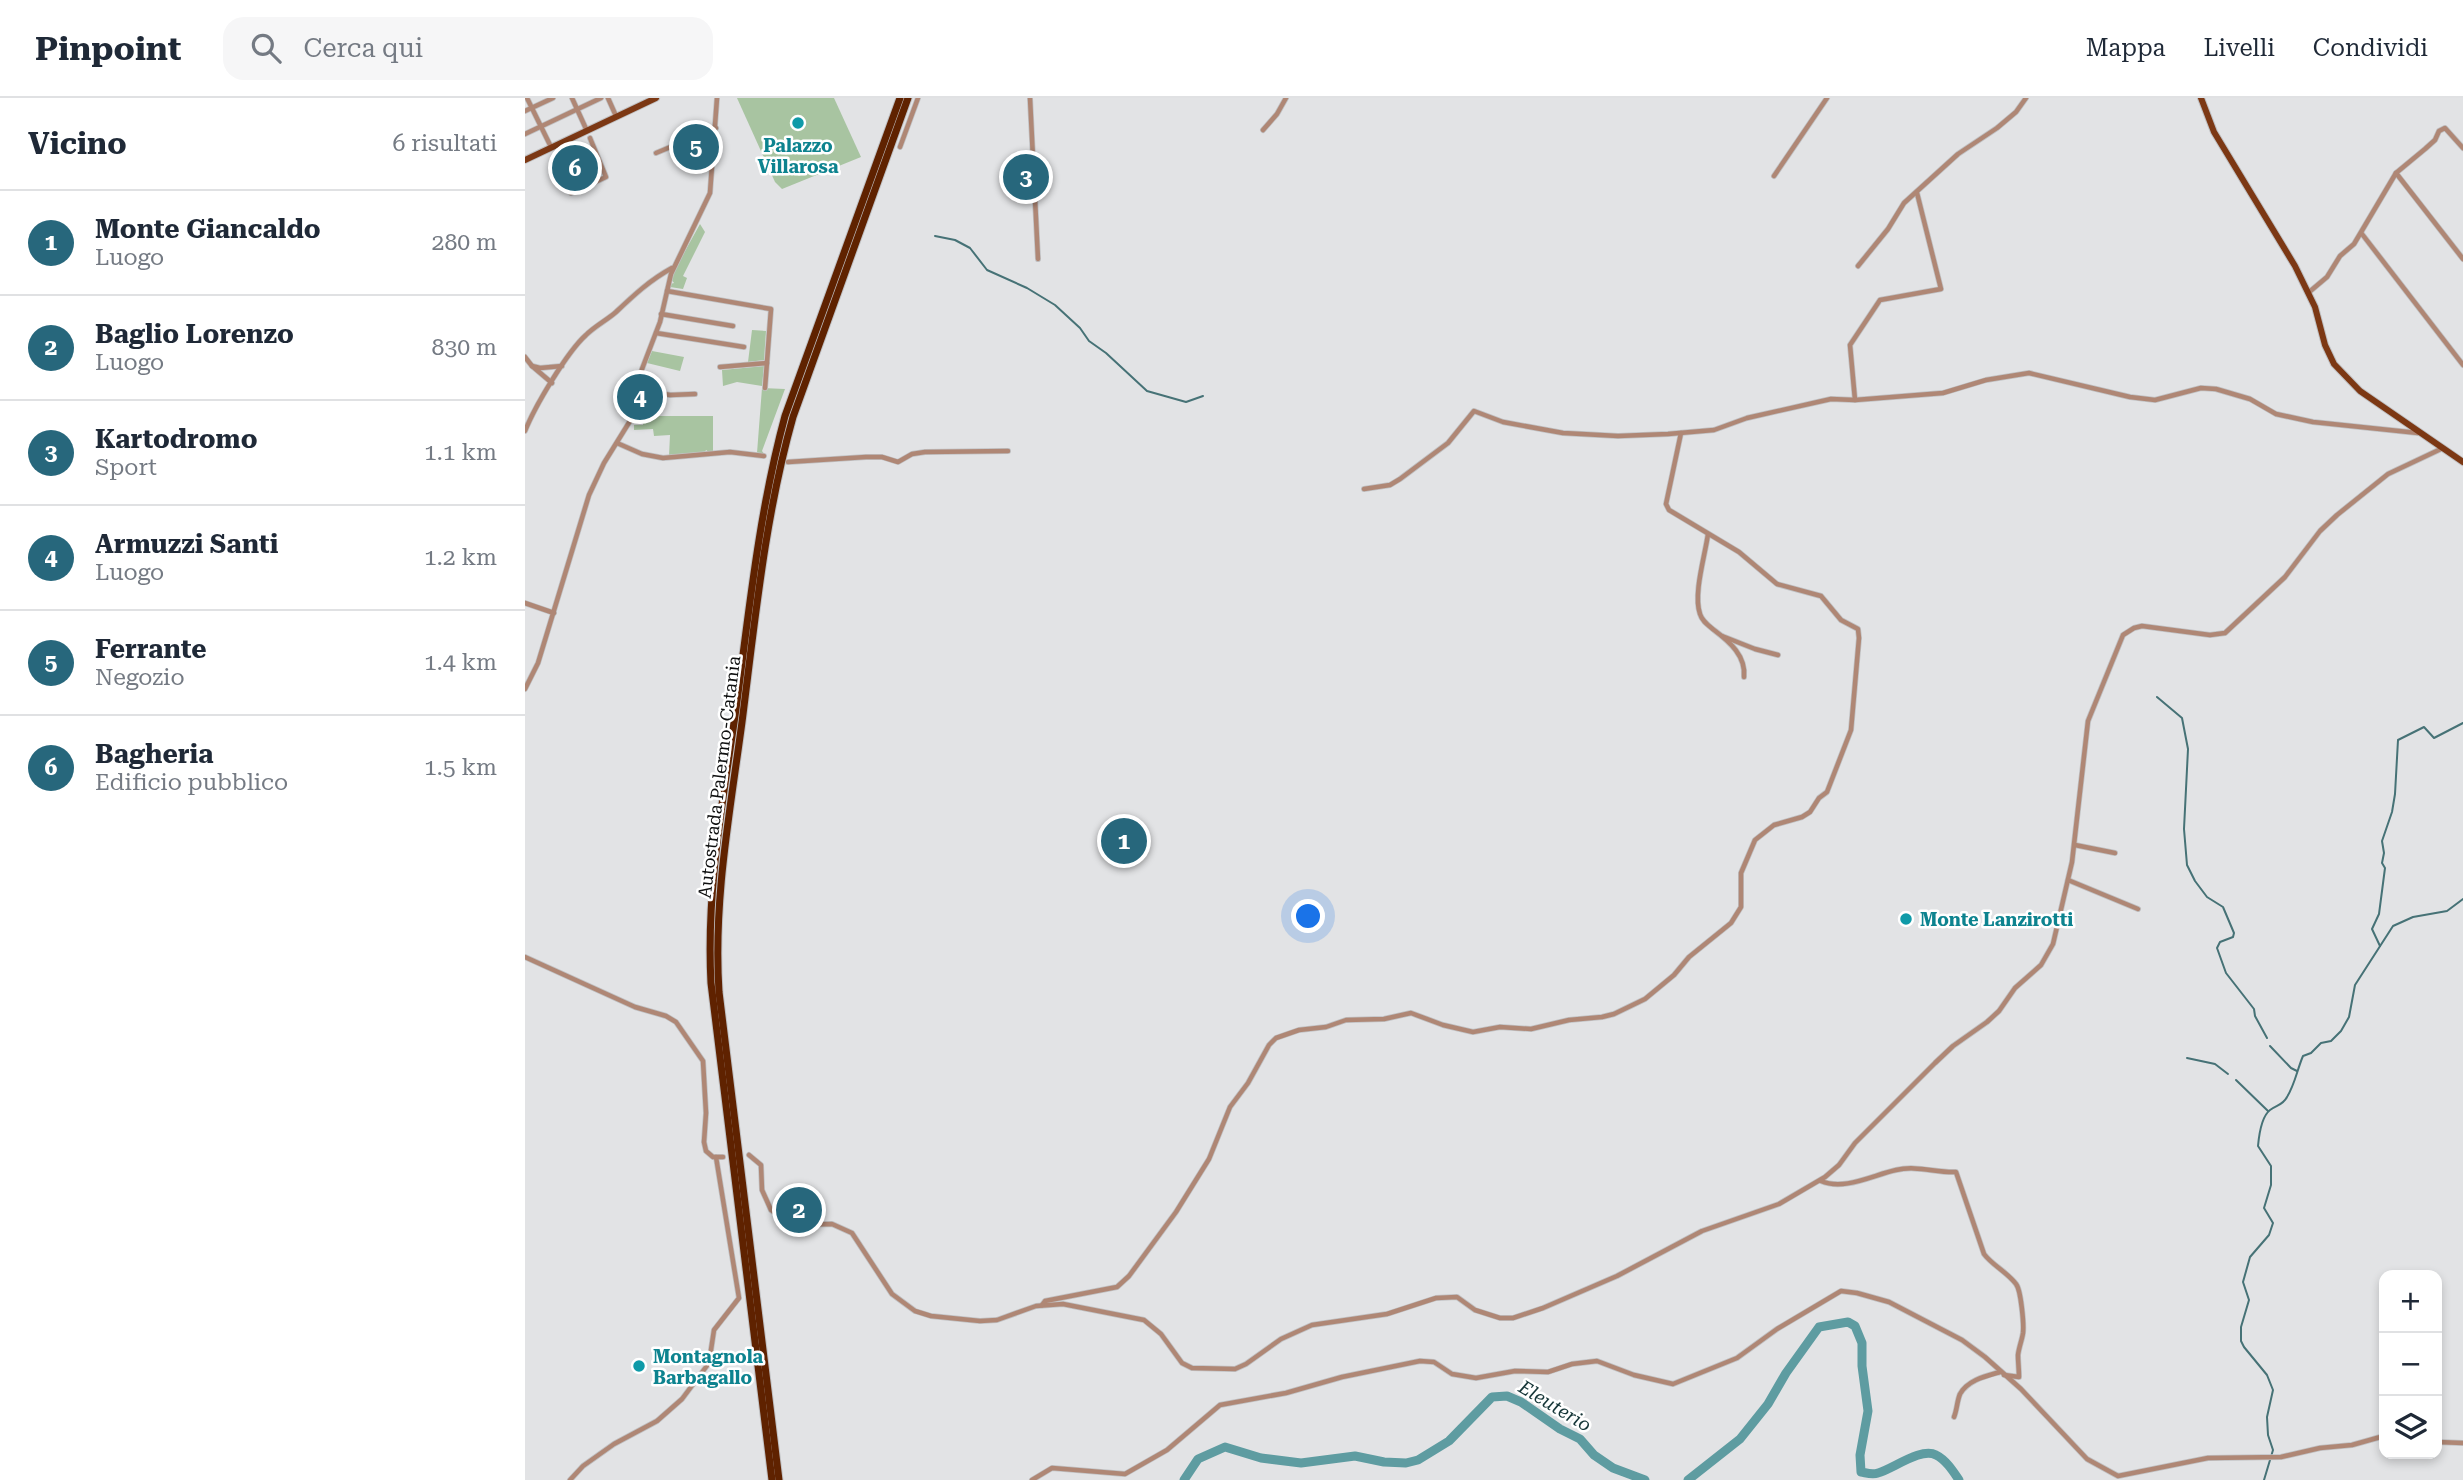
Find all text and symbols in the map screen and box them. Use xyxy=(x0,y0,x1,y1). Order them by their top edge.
search box xyxy=(223,17,713,80)
text: Pinpoint xyxy=(35,29,181,68)
icon: search xyxy=(247,29,285,67)
text: Cerca qui xyxy=(303,33,423,63)
text: Mappa xyxy=(2086,34,2165,62)
text: Livelli xyxy=(2203,34,2275,62)
text: Condividi xyxy=(2313,34,2428,62)
marker: Palazzo Villarosa xyxy=(790,115,806,131)
pin: 5 xyxy=(673,121,719,173)
text: Vicino xyxy=(28,126,127,161)
text: 6 risultati xyxy=(393,130,497,157)
place label: Palazzo Villarosa xyxy=(758,135,839,177)
pin: 6 xyxy=(552,142,598,194)
pin: 3 xyxy=(1003,151,1049,203)
text: Monte Giancaldo xyxy=(95,214,321,244)
text: 1 xyxy=(45,229,57,256)
text: 280 m xyxy=(432,229,497,256)
text: Luogo xyxy=(95,244,164,271)
text: Baglio Lorenzo xyxy=(95,319,294,349)
text: 2 xyxy=(45,334,57,361)
text: 830 m xyxy=(432,334,497,361)
text: Luogo xyxy=(95,349,164,376)
pin: 4 xyxy=(617,371,663,423)
text: Kartodromo xyxy=(95,424,257,454)
text: 3 xyxy=(45,439,57,466)
text: 1.1 km xyxy=(424,439,497,466)
text: Sport xyxy=(95,454,157,481)
text: Armuzzi Santi xyxy=(95,529,278,559)
text: 4 xyxy=(45,544,57,571)
text: 1.2 km xyxy=(424,544,497,571)
text: Luogo xyxy=(95,559,164,586)
text: Ferrante xyxy=(95,634,206,664)
text: 5 xyxy=(45,649,57,676)
text: 1.4 km xyxy=(424,649,497,676)
street label: Autostrada Palermo-Catania xyxy=(694,654,744,899)
text: Negozio xyxy=(95,664,185,691)
text: Bagheria xyxy=(95,739,213,769)
text: 6 xyxy=(45,754,57,781)
text: 1.5 km xyxy=(424,754,497,781)
text: Edificio pubblico xyxy=(95,769,288,796)
pin: 1 xyxy=(1101,815,1147,867)
your location xyxy=(1291,899,1325,933)
place label: Monte Lanzirotti xyxy=(1920,909,2073,930)
marker: Monte Lanzirotti xyxy=(1898,911,1914,927)
pin: 2 xyxy=(776,1184,822,1236)
map controls xyxy=(2379,1270,2442,1459)
button: + xyxy=(2379,1270,2442,1333)
button: − xyxy=(2379,1333,2442,1396)
place label: Montagnola Barbagallo xyxy=(653,1346,764,1388)
marker: Montagnola Barbagallo xyxy=(631,1358,647,1374)
water label: Eleuterio xyxy=(1514,1375,1595,1437)
button: layers xyxy=(2379,1396,2442,1459)

